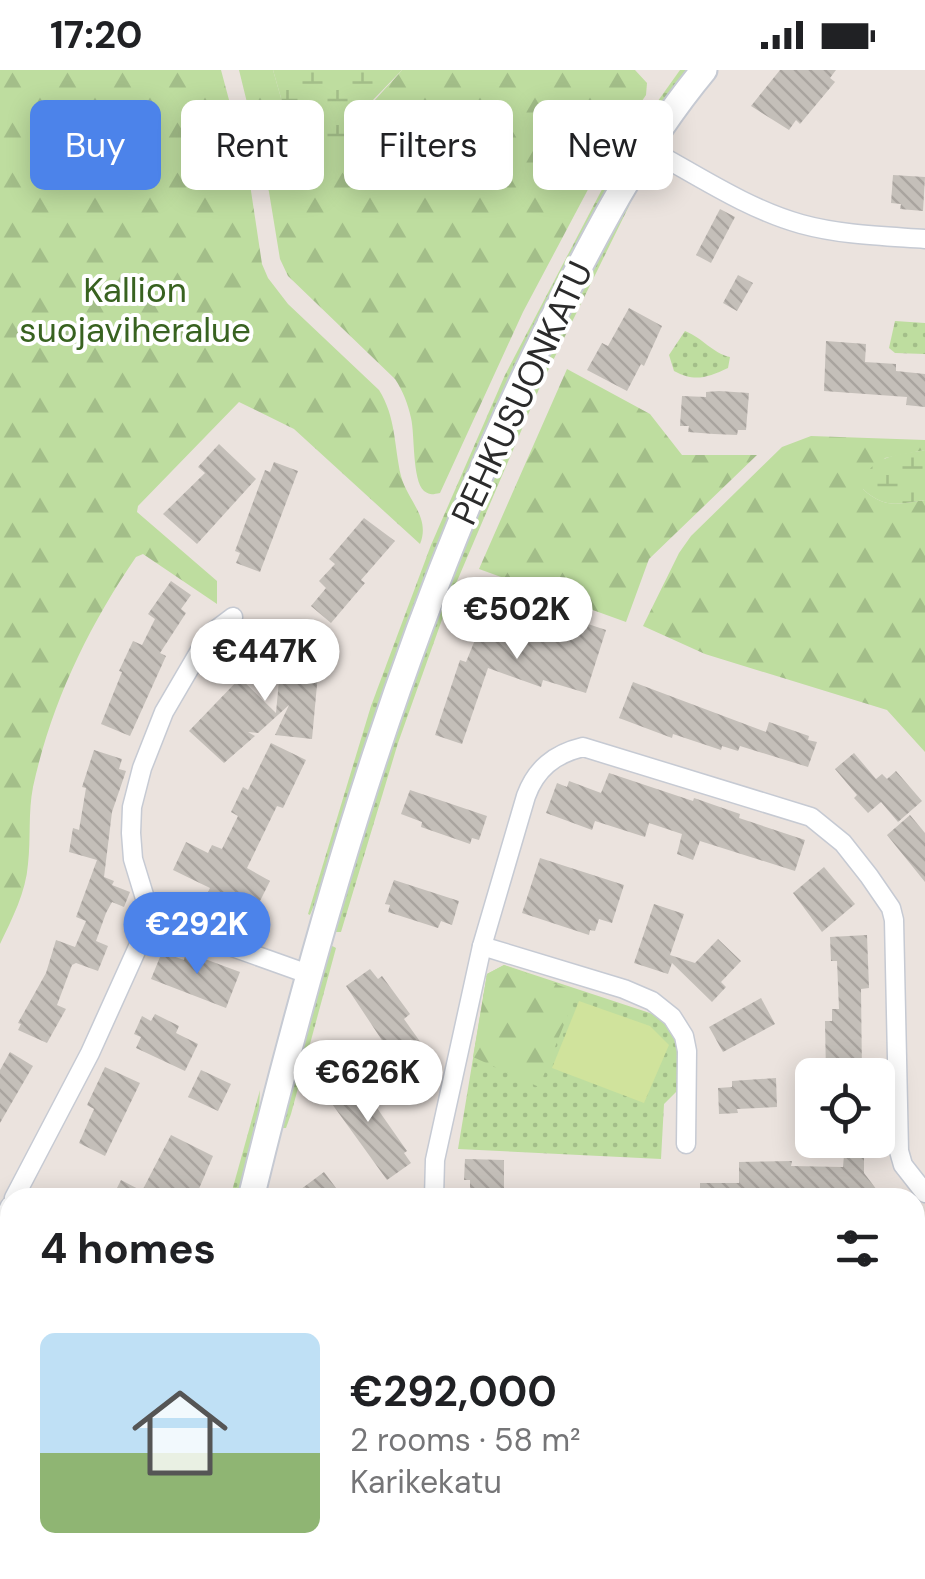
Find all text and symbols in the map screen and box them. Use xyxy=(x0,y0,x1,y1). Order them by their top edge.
text: 17:20 xyxy=(50,10,142,60)
chip: Buy xyxy=(30,100,161,190)
chip: Rent xyxy=(181,100,324,190)
chip: Filters xyxy=(344,100,513,190)
chip: New xyxy=(533,100,673,190)
street label: PEHKUSUONKATU xyxy=(441,254,603,532)
park label: Kallion suojaviheralue xyxy=(19,267,251,353)
pin: €502K xyxy=(447,577,587,662)
text: €502K xyxy=(464,588,570,630)
pin: €447K xyxy=(195,619,335,704)
text: €447K xyxy=(213,630,317,672)
pin: €292K xyxy=(127,892,267,977)
text: €292K xyxy=(145,903,249,945)
pin: €626K xyxy=(298,1040,438,1125)
text: €626K xyxy=(316,1051,420,1093)
map controls xyxy=(795,1058,895,1158)
button: locate xyxy=(795,1058,895,1158)
text: 4 homes xyxy=(40,1221,216,1276)
icon: filters xyxy=(830,1221,885,1276)
text: €292,000 xyxy=(350,1364,557,1419)
icon: home xyxy=(120,1373,240,1493)
text: 2 rooms · 58 m² xyxy=(350,1419,581,1461)
text: Karikekatu xyxy=(350,1461,502,1503)

